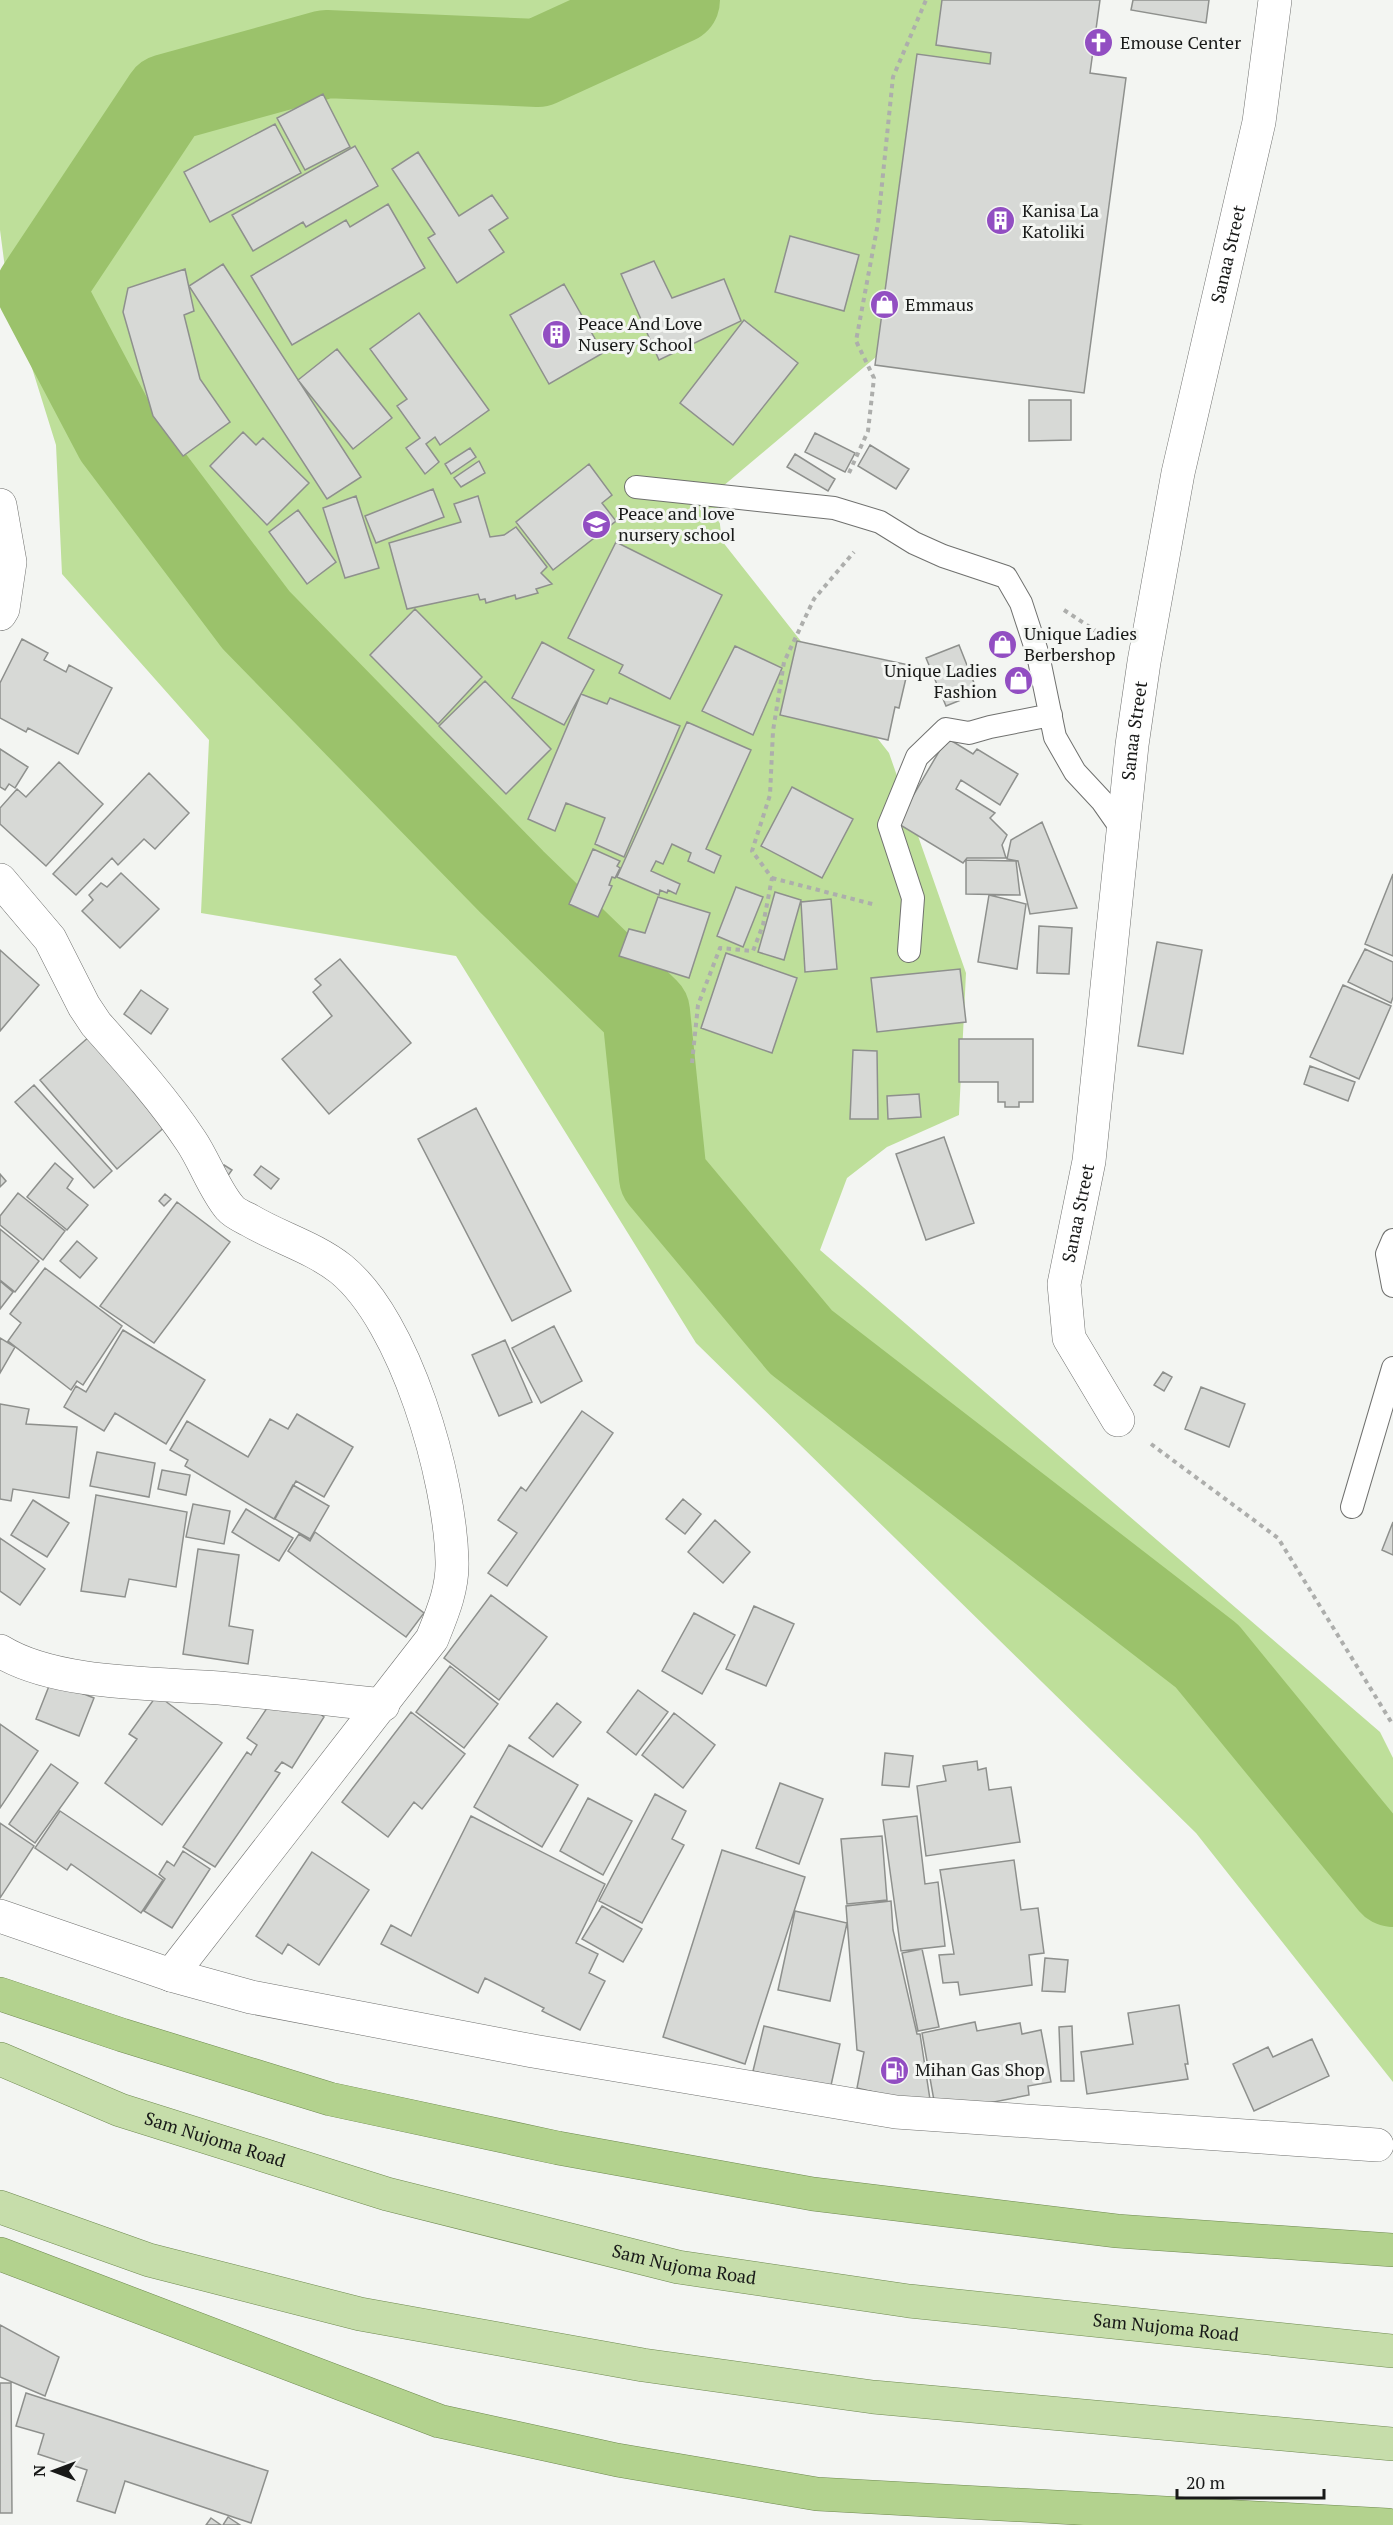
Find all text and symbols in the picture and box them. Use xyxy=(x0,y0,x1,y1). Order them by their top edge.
church icon: Emouse Center xyxy=(1083,27,1115,59)
place label: Emouse Center xyxy=(1120,30,1241,54)
place label: Kanisa La Katoliki xyxy=(1022,198,1099,243)
street label: Sanaa Street xyxy=(1205,202,1251,305)
building icon: Kanisa La Katoliki xyxy=(985,205,1017,237)
shop icon: Emmaus xyxy=(868,289,900,321)
place label: Emmaus xyxy=(905,292,974,316)
place label: Peace And Love Nusery School xyxy=(578,311,702,356)
building icon: Peace And Love Nusery School xyxy=(541,318,573,350)
place label: Peace and love nursery school xyxy=(618,501,736,546)
school or university icon: Peace and love nursery school xyxy=(581,508,613,540)
place label: Unique Ladies Berbershop xyxy=(1024,621,1137,666)
shop icon: Unique Ladies Berbershop xyxy=(987,628,1019,660)
place label: Unique Ladies Fashion xyxy=(884,658,997,703)
shop icon: Unique Ladies Fashion xyxy=(1002,665,1034,697)
street label: Sanaa Street xyxy=(1115,679,1152,781)
street label: Sanaa Street xyxy=(1056,1161,1099,1264)
fuel station icon: Mihan Gas Shop xyxy=(878,2054,910,2086)
place label: Mihan Gas Shop xyxy=(915,2057,1045,2081)
street label: Sam Nujoma Road xyxy=(142,2106,289,2172)
street label: Sam Nujoma Road xyxy=(610,2238,758,2289)
street label: Sam Nujoma Road xyxy=(1092,2307,1240,2346)
north arrow xyxy=(24,2441,84,2501)
scale bar xyxy=(1177,2462,1324,2500)
text: N xyxy=(28,2465,50,2477)
text: 20 m xyxy=(1186,2470,1226,2494)

